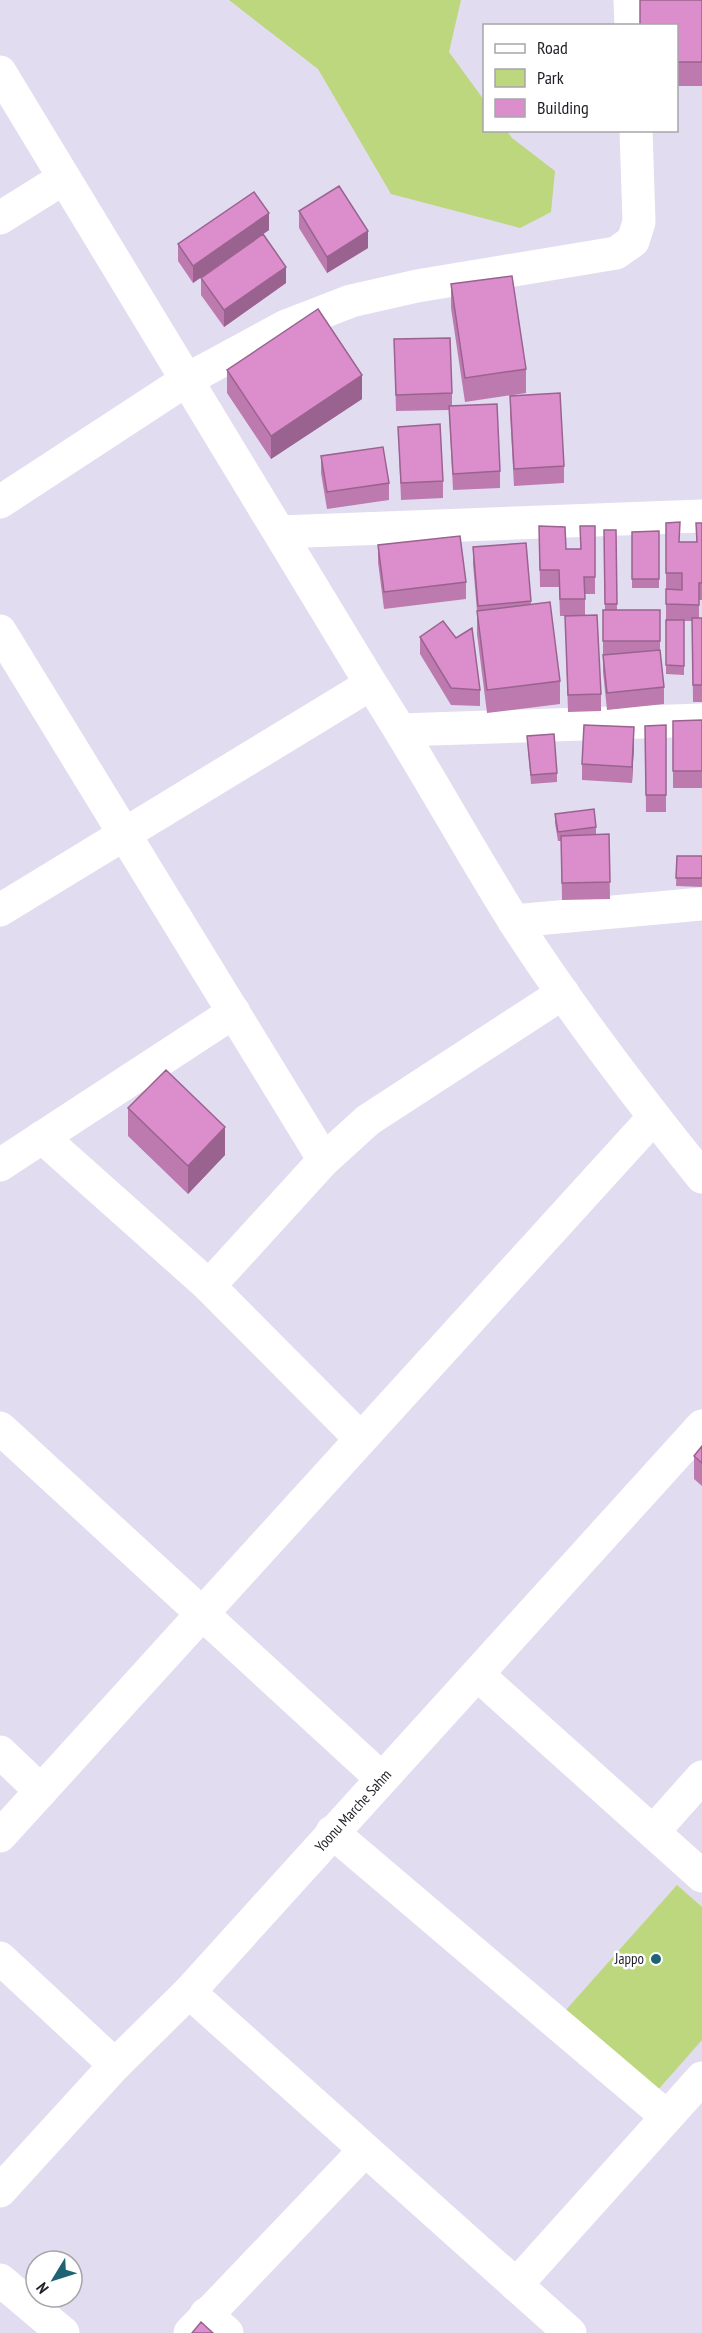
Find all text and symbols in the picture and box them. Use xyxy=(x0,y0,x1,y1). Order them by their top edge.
legend xyxy=(483,24,678,132)
text: Road xyxy=(537,36,568,59)
text: Park xyxy=(537,66,564,89)
text: Building xyxy=(537,96,589,119)
street label: Yoonu Marche Sahm xyxy=(311,1765,395,1856)
place label: Jappo xyxy=(614,1949,644,1968)
marker: Jappo xyxy=(649,1952,663,1966)
north arrow xyxy=(24,2249,84,2309)
text: N xyxy=(32,2279,53,2298)

